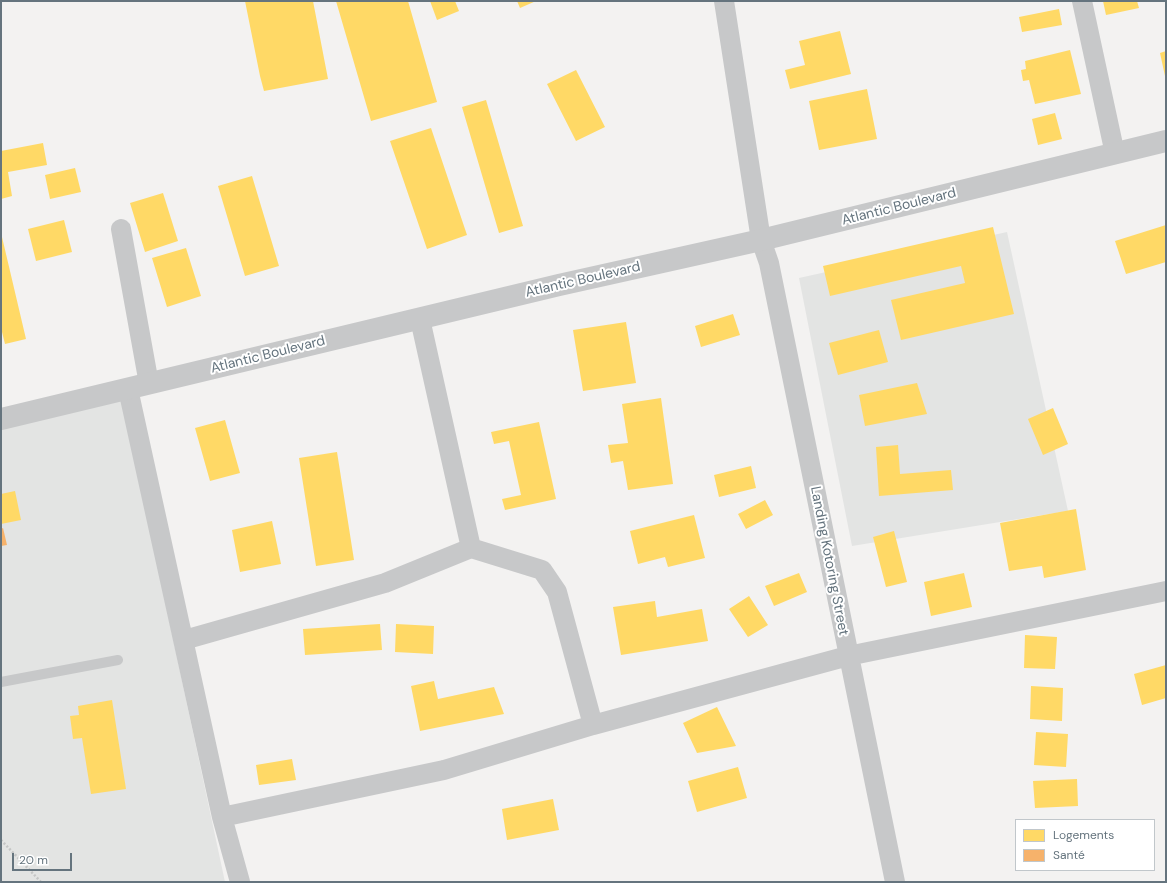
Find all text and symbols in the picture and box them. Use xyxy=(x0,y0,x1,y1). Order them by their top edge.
street label: Atlantic Boulevard xyxy=(840,185,958,229)
street label: Atlantic Boulevard xyxy=(524,259,642,301)
street label: Atlantic Boulevard xyxy=(209,333,327,377)
street label: Landing Kotoring Street xyxy=(806,485,852,637)
legend xyxy=(1015,819,1155,871)
text: Logements xyxy=(1053,827,1114,843)
scale bar xyxy=(14,845,74,871)
text: Santé xyxy=(1053,847,1085,863)
text: 20 m xyxy=(19,852,48,868)

